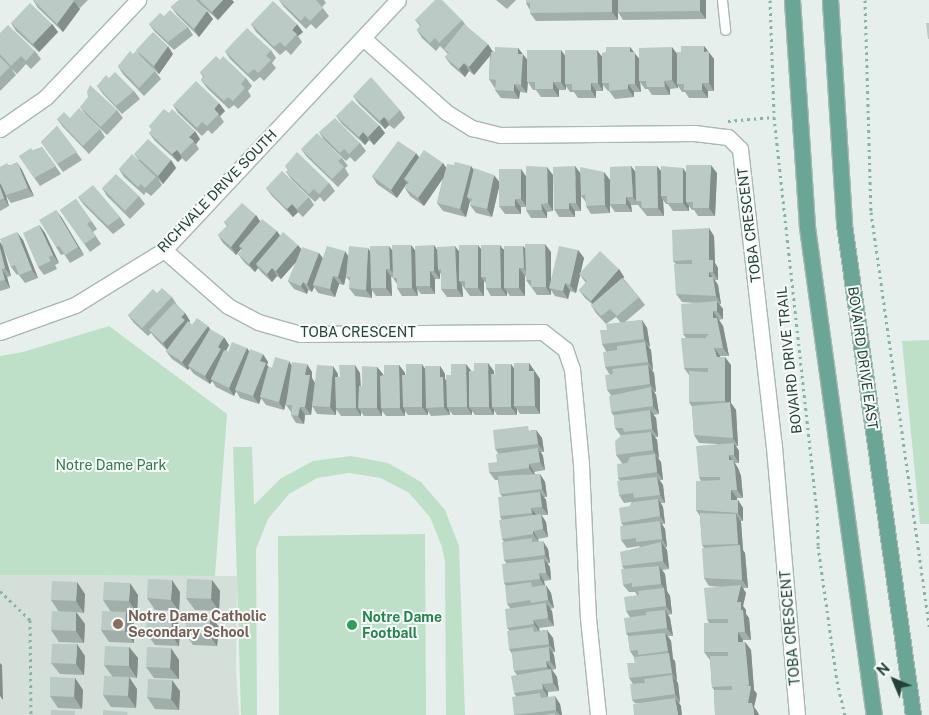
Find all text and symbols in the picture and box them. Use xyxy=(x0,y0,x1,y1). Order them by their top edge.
street label: RICHVALE DRIVE SOUTH xyxy=(154,126,280,256)
street label: TOBA CRESCENT xyxy=(734,167,764,283)
street label: BOVAIRD DRIVE TRAIL xyxy=(773,285,805,435)
street label: BOVAIRD DRIVE EAST xyxy=(845,285,881,431)
street label: TOBA CRESCENT xyxy=(300,324,416,340)
park label: Notre Dame Park xyxy=(56,457,166,473)
street label: TOBA CRESCENT xyxy=(777,570,803,686)
place label: Notre Dame Catholic Secondary School xyxy=(128,608,267,640)
place label: Notre Dame Football xyxy=(362,609,442,642)
marker: Notre Dame Catholic Secondary School xyxy=(112,618,124,630)
marker: Notre Dame Football xyxy=(346,619,358,631)
north arrow xyxy=(869,655,919,705)
text: N xyxy=(874,660,893,679)

